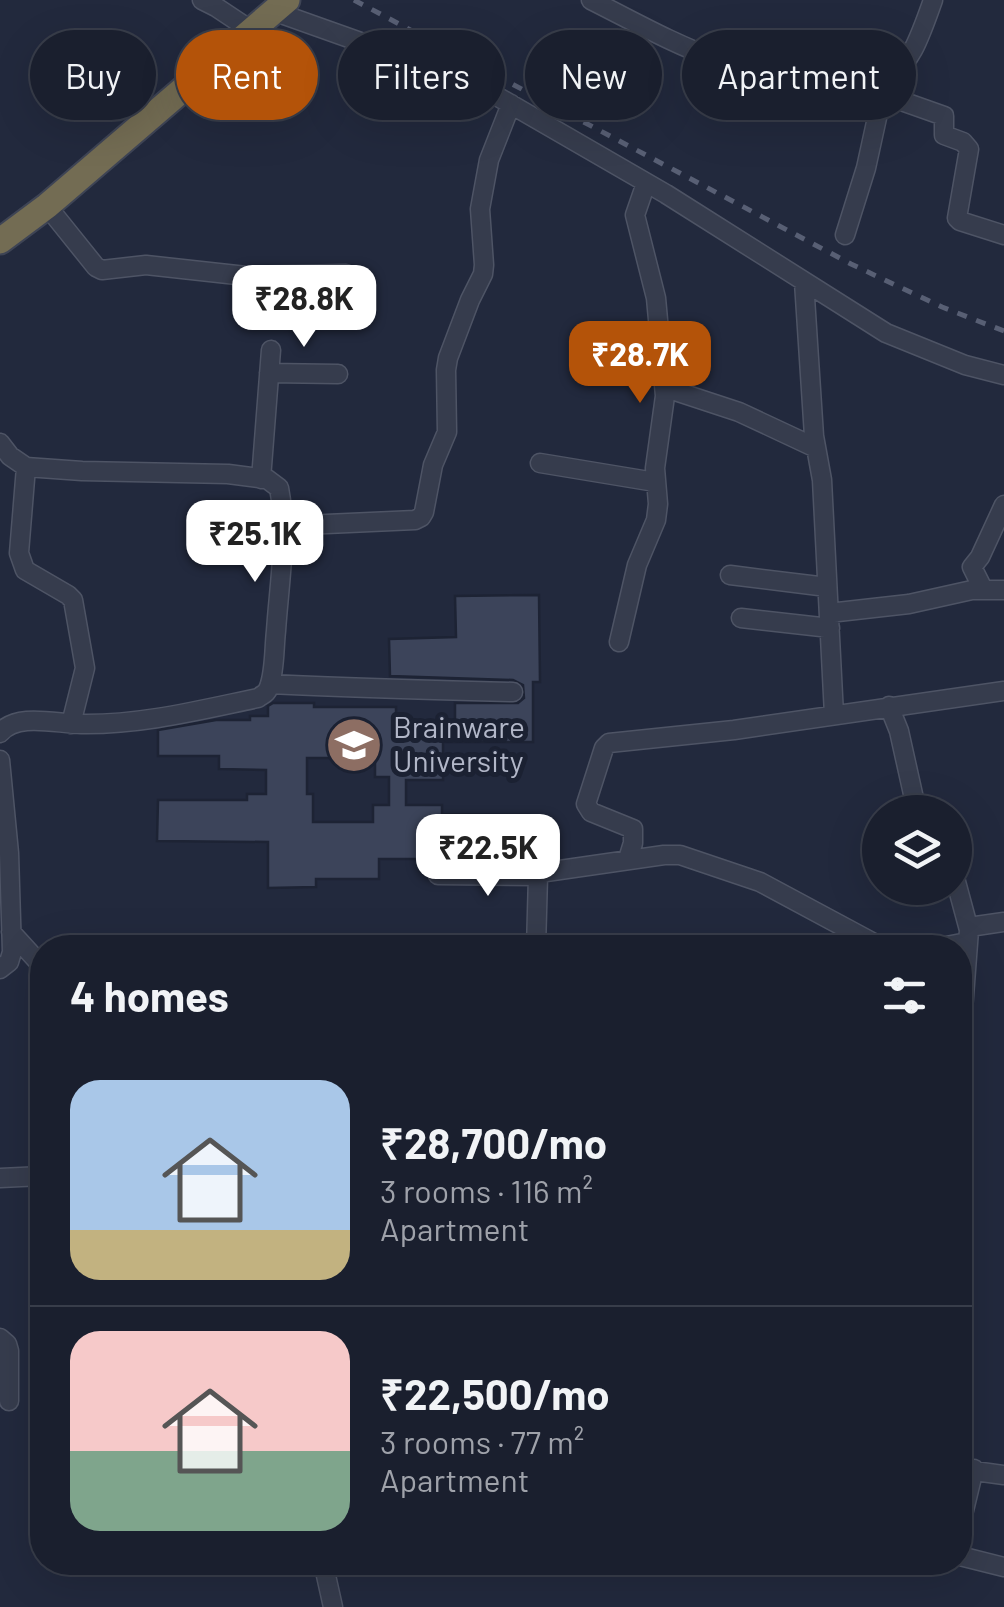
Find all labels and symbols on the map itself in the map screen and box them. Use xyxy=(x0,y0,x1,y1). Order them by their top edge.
pin: ₹28.8K xyxy=(223,265,385,350)
pin: ₹28.7K xyxy=(559,321,721,406)
pin: ₹25.1K xyxy=(174,500,336,585)
place label: Brainware University xyxy=(393,708,525,778)
school or university icon: Brainware University xyxy=(324,715,384,775)
pin: ₹22.5K xyxy=(407,814,569,899)

